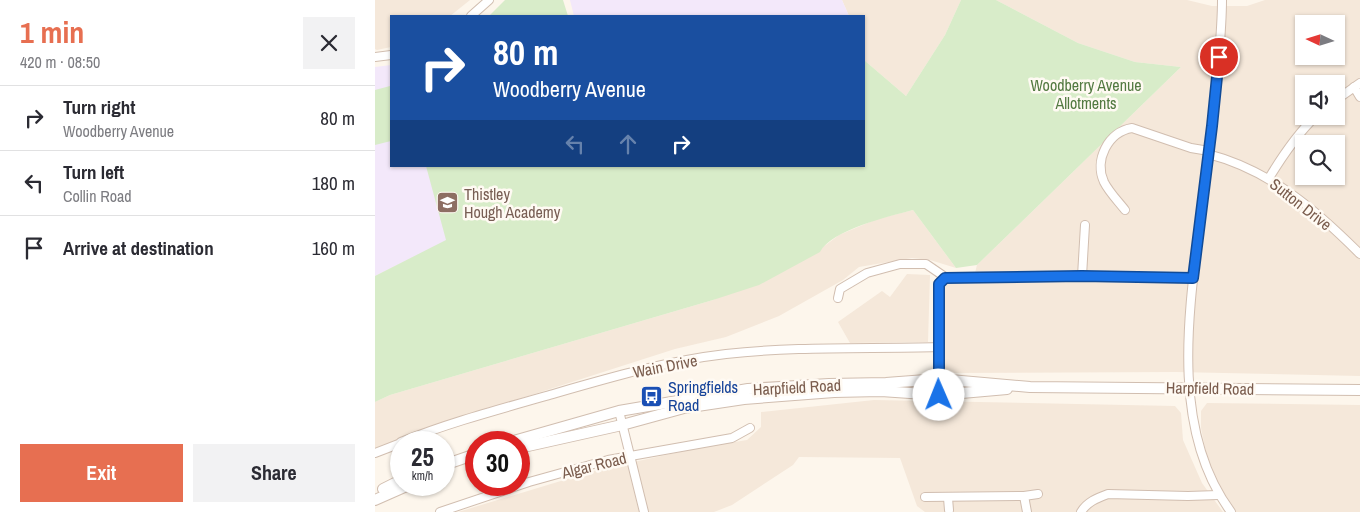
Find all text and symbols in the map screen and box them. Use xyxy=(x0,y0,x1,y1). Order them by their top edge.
text: 1 min xyxy=(20,12,84,52)
north arrow xyxy=(1295,15,1345,65)
map controls xyxy=(1295,15,1345,185)
button: close xyxy=(303,17,355,69)
text: 80 m xyxy=(493,29,558,76)
icon: right xyxy=(410,35,475,100)
pin xyxy=(1198,36,1240,78)
icon: arrive xyxy=(1205,43,1233,71)
text: 420 m · 08:50 xyxy=(20,51,100,73)
text: Woodberry Avenue xyxy=(493,74,646,104)
park label: Woodberry Avenue Allotments xyxy=(1030,74,1142,114)
button: sound xyxy=(1295,75,1345,125)
text: Turn right xyxy=(63,94,135,120)
icon: right xyxy=(20,104,48,132)
text: 80 m xyxy=(320,105,355,131)
text: Woodberry Avenue xyxy=(63,120,174,142)
icon: left xyxy=(561,130,589,158)
icon: ahead xyxy=(614,130,642,158)
icon: right xyxy=(667,130,695,158)
button: search xyxy=(1295,135,1345,185)
text: Turn left xyxy=(63,159,124,185)
icon: left xyxy=(20,169,48,197)
text: 180 m xyxy=(312,170,355,196)
street label: Sutton Drive xyxy=(1265,173,1337,235)
place label: Thistley Hough Academy xyxy=(464,183,561,223)
text: Collin Road xyxy=(63,185,132,207)
school or university icon: Thistley Hough Academy xyxy=(436,191,460,215)
icon: arrive xyxy=(20,234,48,262)
text: Arrive at destination xyxy=(63,235,214,261)
text: 160 m xyxy=(312,235,355,261)
street label: Wain Drive xyxy=(631,349,699,383)
position arrow xyxy=(912,368,964,420)
street label: Harpfield Road xyxy=(752,374,842,400)
place label: Springfields Road xyxy=(668,376,738,416)
street label: Harpfield Road xyxy=(1166,376,1254,400)
bus stop icon: Springfields Road xyxy=(640,384,664,408)
speed limit sign: 30 xyxy=(465,431,530,496)
text: 25 xyxy=(411,440,434,474)
button: Exit xyxy=(20,444,183,502)
button: Share xyxy=(193,444,355,502)
street label: Algar Road xyxy=(559,446,629,484)
text: km/h xyxy=(412,468,433,484)

